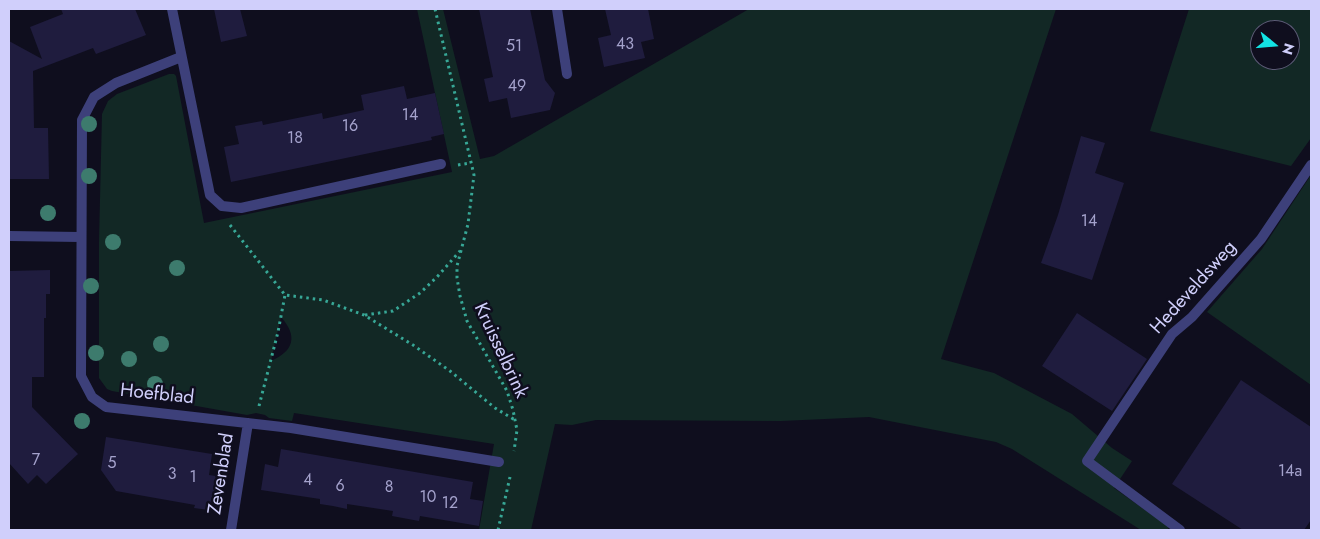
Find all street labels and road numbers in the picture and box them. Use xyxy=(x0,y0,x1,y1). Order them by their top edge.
street label: Hedeveldsweg xyxy=(1146,237,1242,339)
street label: Kruisselbrink xyxy=(468,300,532,402)
street label: Hoefblad xyxy=(119,380,195,410)
street label: Zevenblad xyxy=(204,432,240,516)

